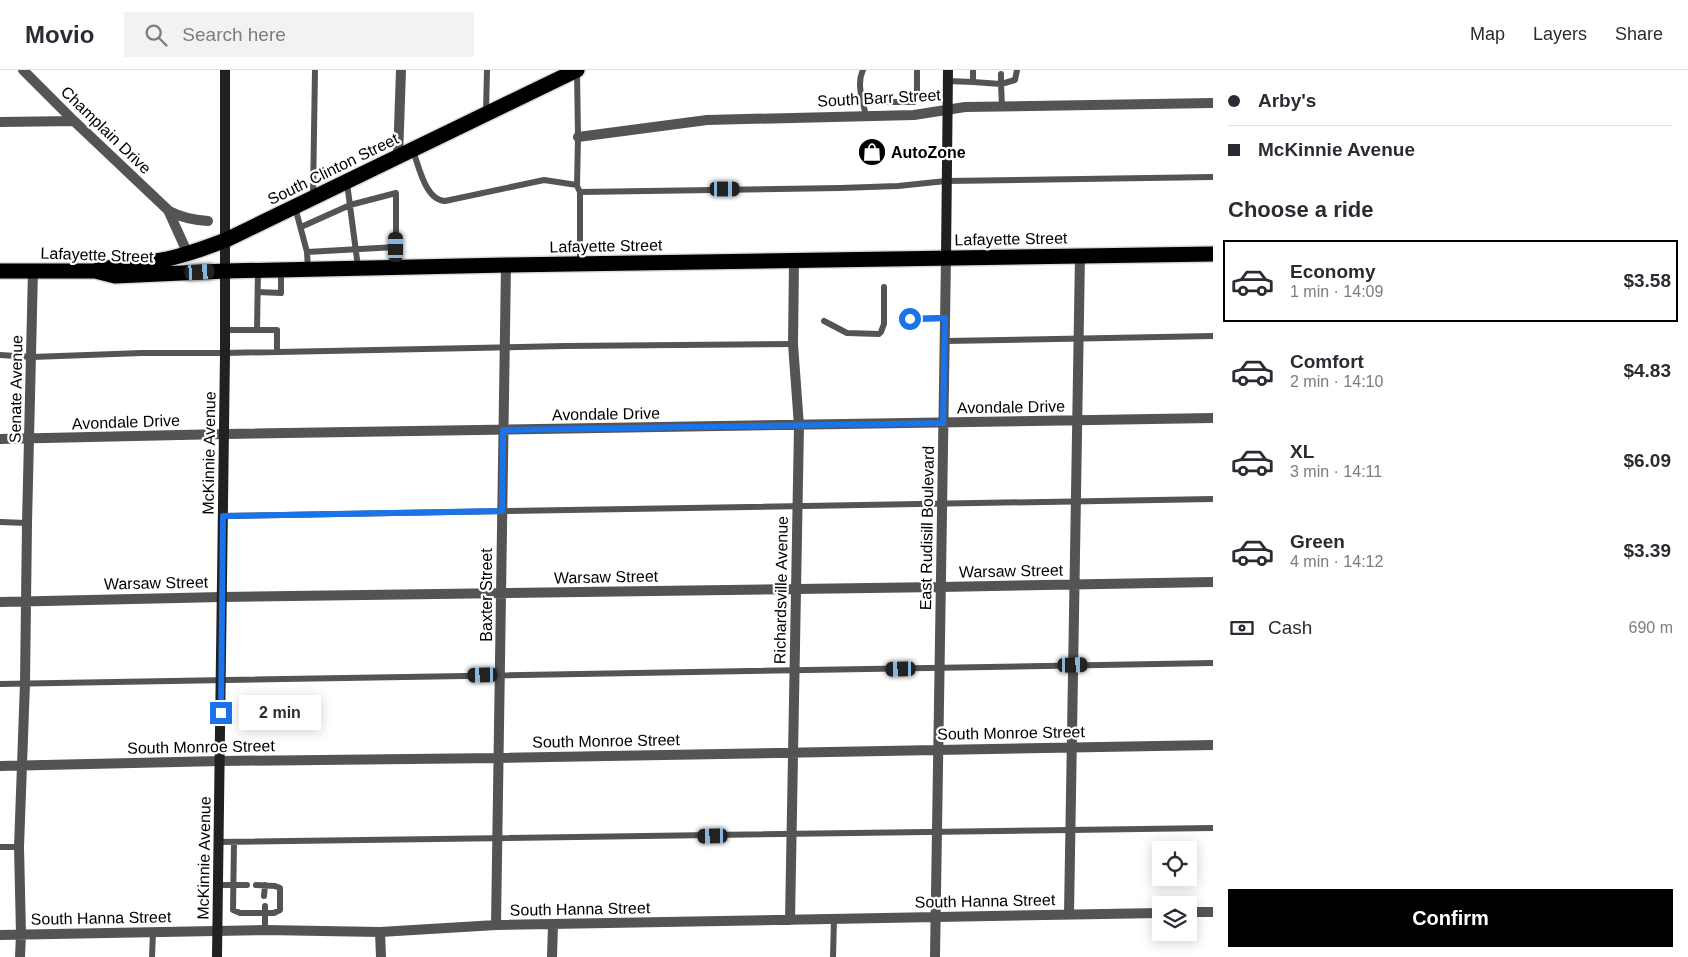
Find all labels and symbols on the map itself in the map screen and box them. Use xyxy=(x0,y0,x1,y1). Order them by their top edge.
street label: Champlain Drive xyxy=(58,83,155,177)
street label: South Barr Street xyxy=(817,86,942,110)
street label: South Clinton Street xyxy=(265,130,402,208)
shop icon: AutoZone xyxy=(857,137,887,167)
place label: AutoZone xyxy=(891,144,966,161)
car xyxy=(710,182,740,197)
street label: Lafayette Street xyxy=(954,230,1068,248)
car xyxy=(388,232,403,262)
street label: Lafayette Street xyxy=(549,237,663,255)
street label: Lafayette Street xyxy=(40,245,154,265)
car xyxy=(184,264,215,280)
route start xyxy=(899,308,921,330)
street label: Senate Avenue xyxy=(7,335,25,443)
street label: McKinnie Avenue xyxy=(199,391,219,515)
street label: Avondale Drive xyxy=(957,398,1065,416)
street label: Avondale Drive xyxy=(552,405,660,423)
street label: Avondale Drive xyxy=(72,412,180,432)
street label: East Rudisill Boulevard xyxy=(917,446,937,610)
street label: Richardsville Avenue xyxy=(771,516,791,664)
street label: Baxter Street xyxy=(478,548,495,642)
street label: Warsaw Street xyxy=(959,562,1064,580)
street label: Warsaw Street xyxy=(554,568,659,586)
street label: Warsaw Street xyxy=(104,574,209,592)
car xyxy=(1057,657,1088,673)
car xyxy=(885,661,916,677)
car xyxy=(467,667,498,683)
callout: 2 min xyxy=(238,696,321,730)
route end xyxy=(210,702,232,724)
street label: South Monroe Street xyxy=(937,723,1086,743)
street label: South Monroe Street xyxy=(532,731,681,751)
street label: South Monroe Street xyxy=(127,737,276,757)
street label: McKinnie Avenue xyxy=(194,796,214,920)
car xyxy=(697,828,728,844)
street label: South Hanna Street xyxy=(915,891,1056,911)
street label: South Hanna Street xyxy=(510,899,651,919)
street label: South Hanna Street xyxy=(31,908,172,928)

